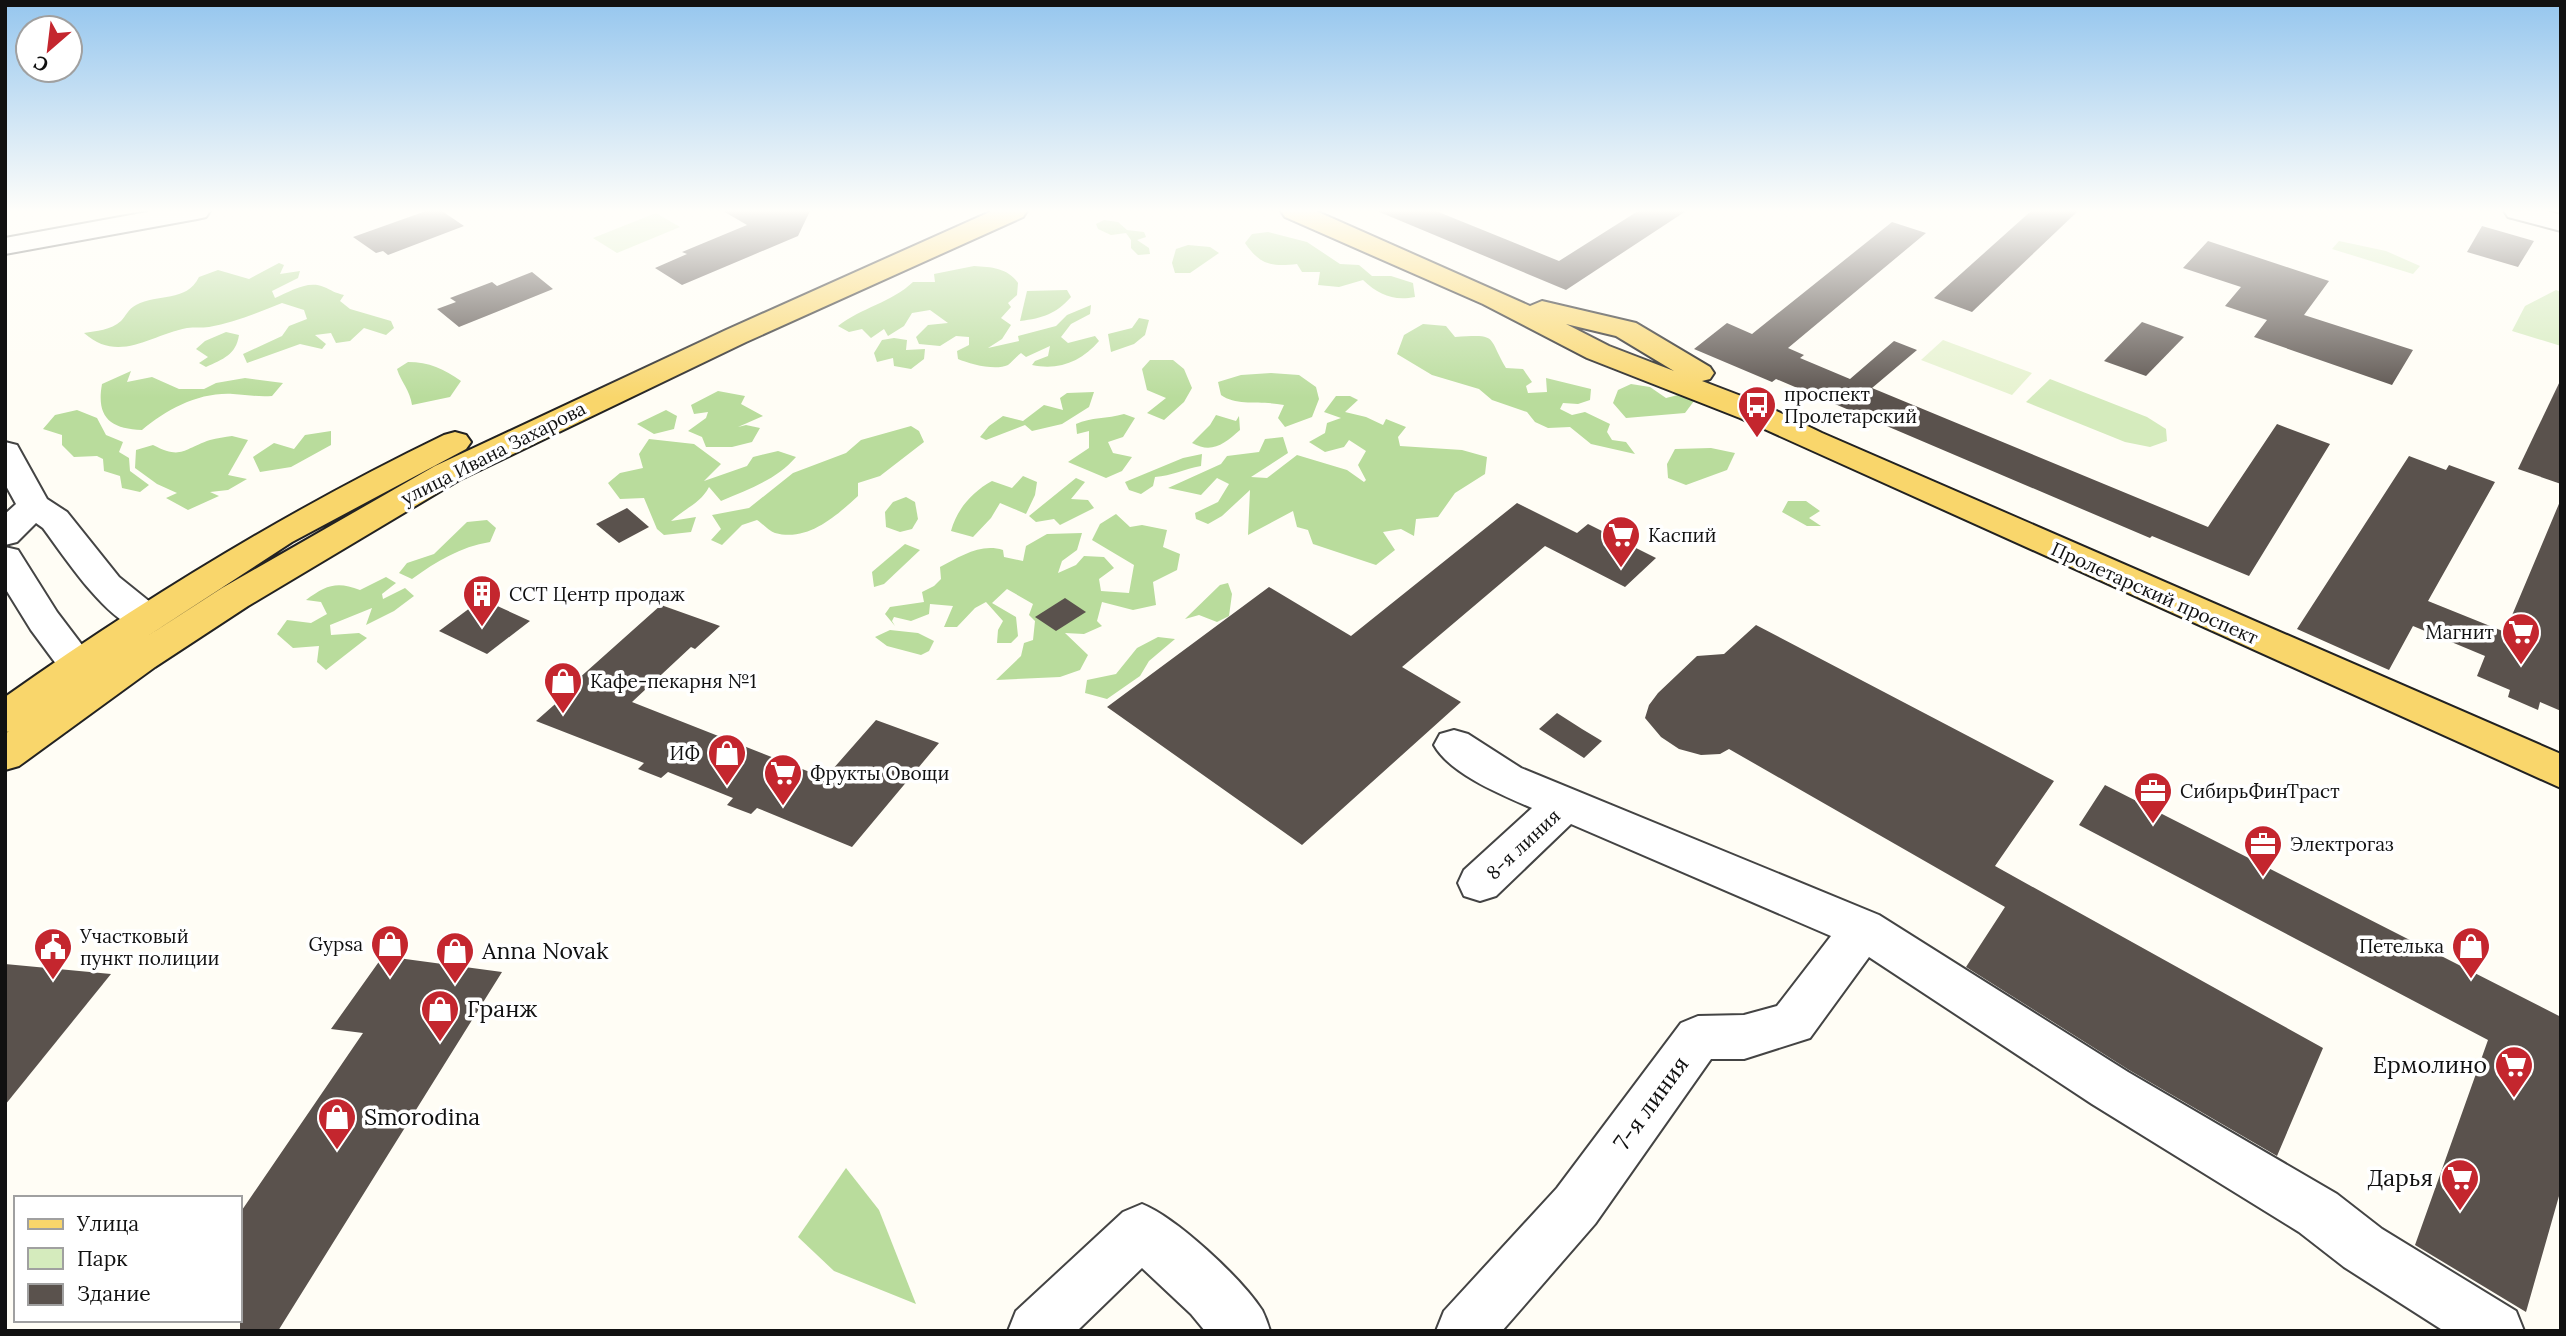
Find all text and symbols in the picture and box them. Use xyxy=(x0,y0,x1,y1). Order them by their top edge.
north arrow xyxy=(14,14,84,84)
text: С xyxy=(30,50,52,78)
place label: проспект Пролетарский xyxy=(1784,382,1917,428)
bus stop icon: проспект Пролетарский xyxy=(1736,384,1778,439)
street label: улица Ивана Захарова xyxy=(397,396,590,510)
supermarket icon: Каспий xyxy=(1600,514,1642,569)
place label: Каспий xyxy=(1648,523,1716,547)
street label: Пролетарский проспект xyxy=(2048,536,2262,650)
building icon: CCТ Центр продаж xyxy=(461,573,503,628)
place label: CCТ Центр продаж xyxy=(509,582,685,606)
supermarket icon: Магнит xyxy=(2500,611,2542,666)
place label: Магнит xyxy=(2425,620,2494,644)
shop icon: Кафе-пекарня №1 xyxy=(542,660,584,715)
place label: Кафе-пекарня №1 xyxy=(590,669,757,693)
shop icon: ИФ xyxy=(706,732,748,787)
place label: ИФ xyxy=(670,741,700,765)
supermarket icon: Фрукты Овощи xyxy=(762,752,804,807)
place label: Фрукты Овощи xyxy=(810,761,950,785)
office icon: СибирьФинТраст xyxy=(2132,770,2174,825)
place label: СибирьФинТраст xyxy=(2180,779,2340,803)
street label: 8-я линия xyxy=(1481,804,1565,884)
office icon: Электрогаз xyxy=(2242,823,2284,878)
place label: Электрогаз xyxy=(2290,832,2394,856)
shop icon: Gypsa xyxy=(369,923,411,978)
place label: Участковый пункт полиции xyxy=(79,924,220,970)
shop icon: Петелька xyxy=(2450,925,2492,980)
public building icon: Участковый пункт полиции xyxy=(32,926,74,981)
shop icon: Anna Novak xyxy=(434,930,476,985)
place label: Gypsa xyxy=(309,932,363,956)
place label: Петелька xyxy=(2359,934,2444,958)
place label: Anna Novak xyxy=(481,936,609,965)
shop icon: Гранж xyxy=(419,988,461,1043)
place label: Гранж xyxy=(467,994,538,1023)
supermarket icon: Ермолино xyxy=(2493,1044,2535,1099)
street label: 7-я линия xyxy=(1607,1050,1694,1155)
place label: Ермолино xyxy=(2373,1050,2487,1079)
shop icon: Smorodina xyxy=(316,1096,358,1151)
place label: Smorodina xyxy=(364,1102,480,1131)
supermarket icon: Дарья xyxy=(2439,1157,2481,1212)
place label: Дарья xyxy=(2367,1163,2433,1192)
legend xyxy=(14,1196,242,1322)
text: Улица xyxy=(76,1210,139,1237)
text: Парк xyxy=(77,1245,128,1272)
text: Здание xyxy=(77,1280,151,1307)

